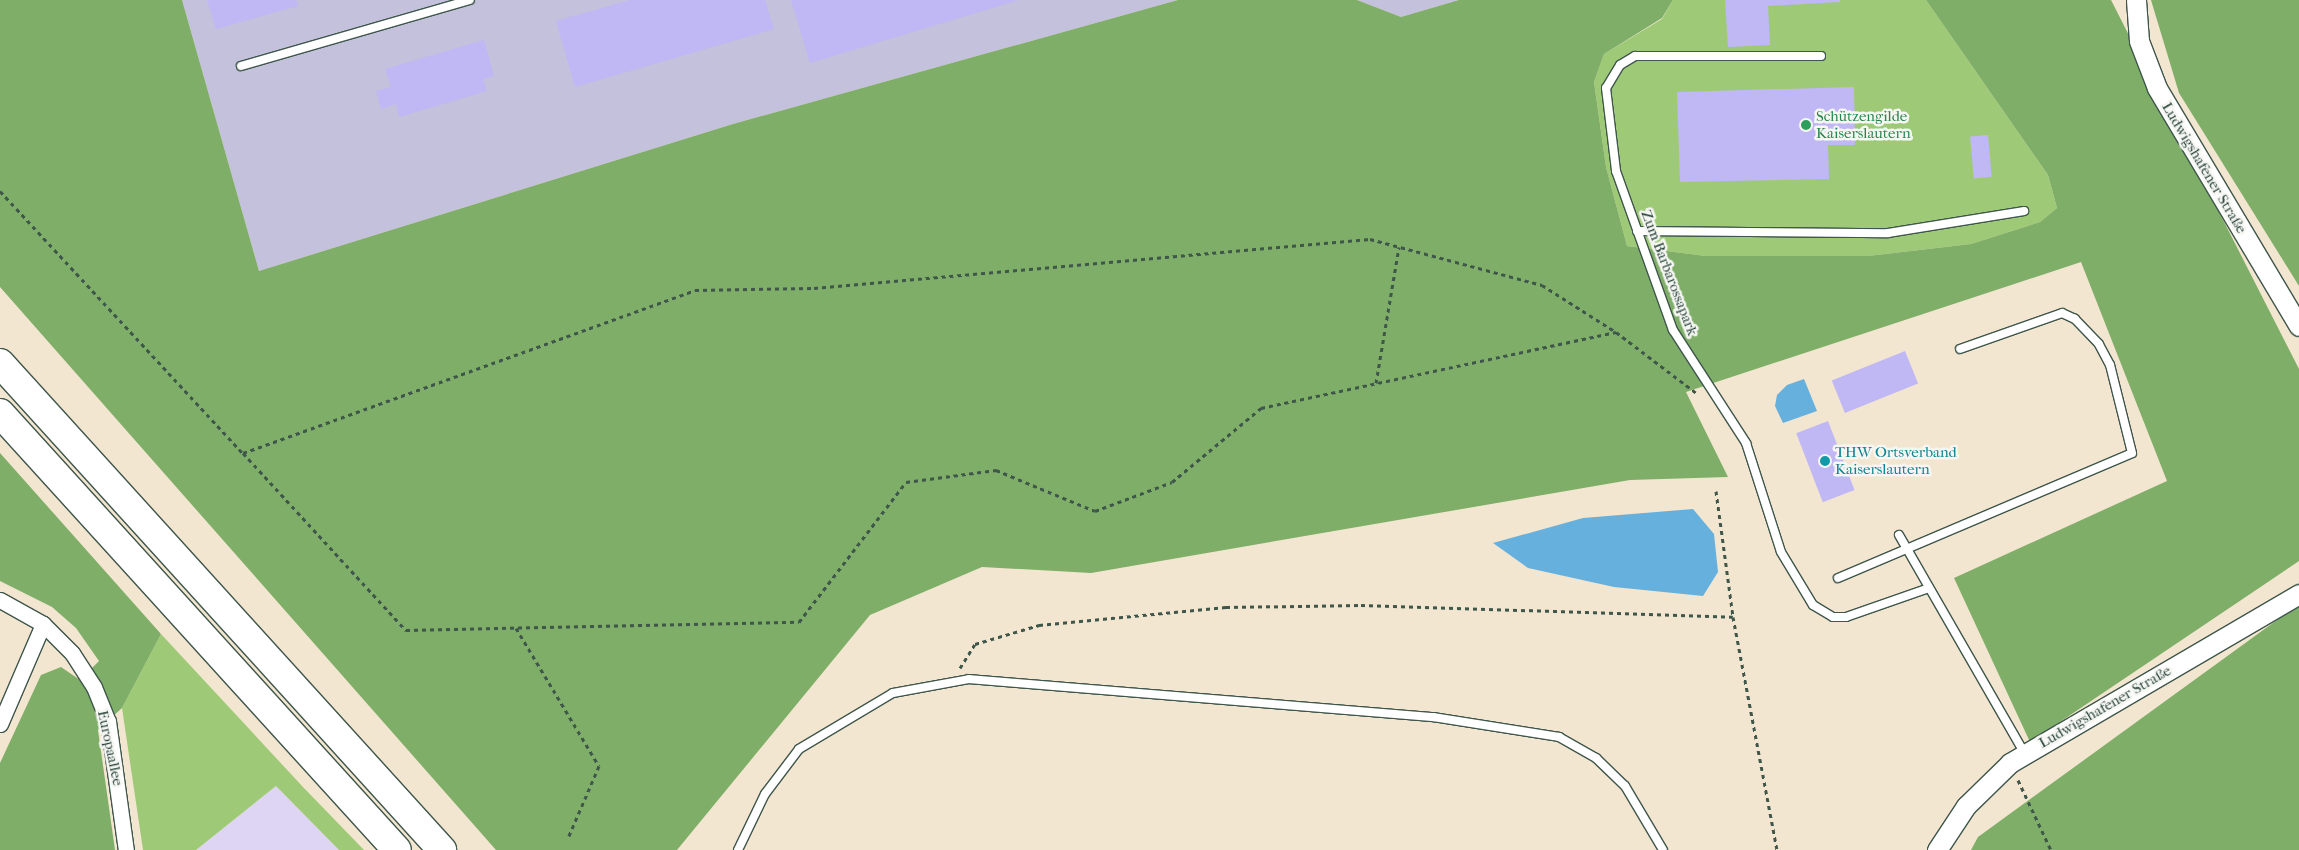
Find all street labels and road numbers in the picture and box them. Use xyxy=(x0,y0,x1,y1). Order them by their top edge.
street label: Ludwigshafener Straße xyxy=(2158,99,2250,237)
street label: Zum Barbarossapark xyxy=(1637,208,1701,338)
street label: Ludwigshafener Straße xyxy=(2036,662,2174,752)
street label: Europaallee xyxy=(93,709,127,787)

